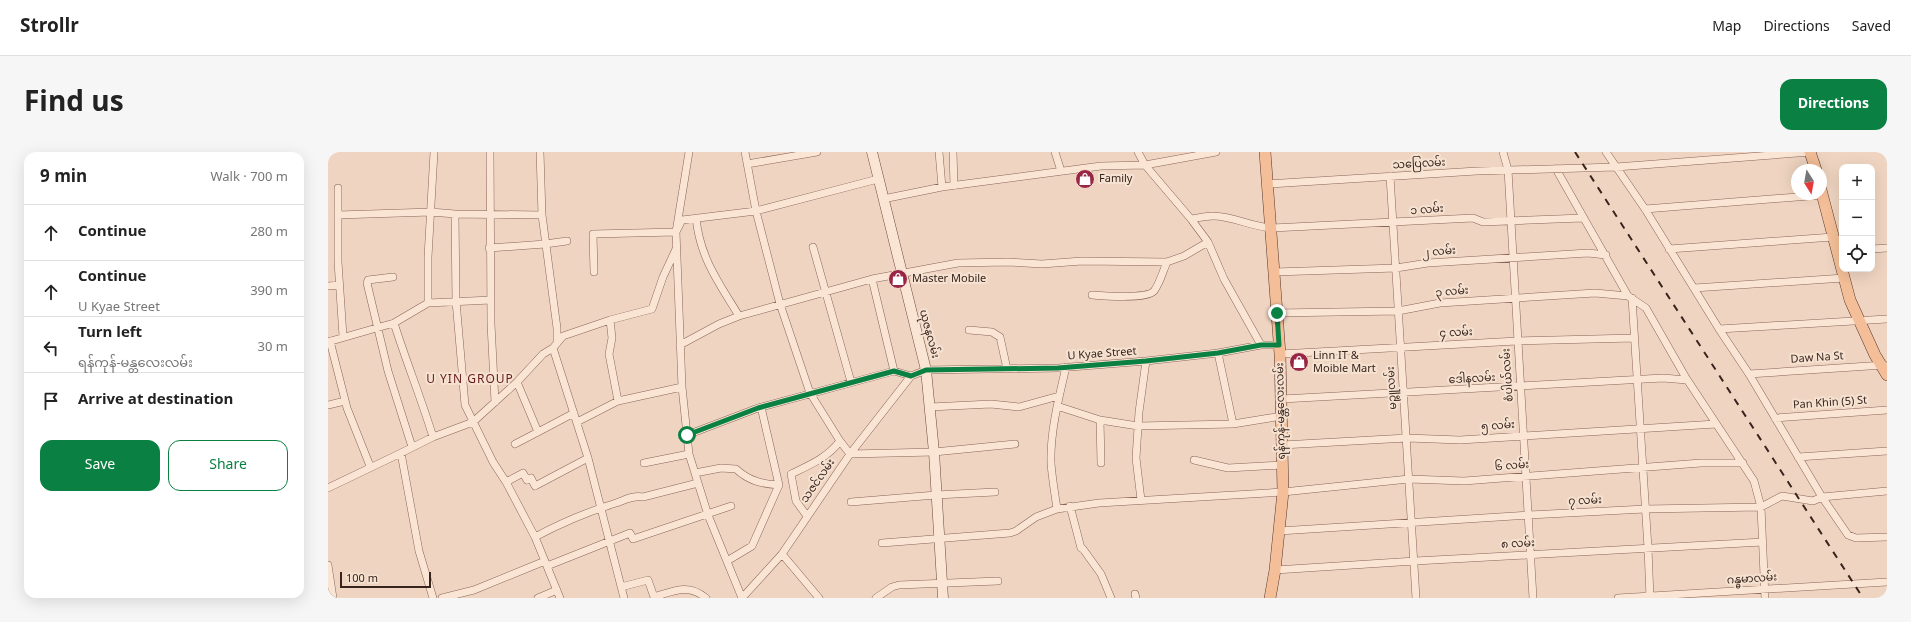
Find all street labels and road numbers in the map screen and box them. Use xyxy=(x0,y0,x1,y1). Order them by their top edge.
street label: သပြေလမ်း xyxy=(1392,151,1446,177)
street label: ၁ လမ်း xyxy=(1410,197,1445,223)
street label: ၂ လမ်း xyxy=(1421,239,1457,265)
street label: ၃ လမ်း xyxy=(1434,279,1470,305)
street label: ယုဇနလမ်း xyxy=(911,307,947,361)
street label: ၄ လမ်း xyxy=(1439,320,1473,346)
street label: U Kyae Street xyxy=(1067,340,1137,368)
street label: Daw Na St xyxy=(1790,344,1844,372)
street label: စံပါယ်လမ်း xyxy=(1494,347,1522,403)
street label: ရန်ကုန်-မန္တလေးလမ်း xyxy=(1268,362,1294,460)
street label: မဉ္ဇူလမ်း xyxy=(1379,366,1405,410)
street label: ဒေါနလမ်း xyxy=(1448,366,1496,392)
street label: Pan Khin (5) St xyxy=(1792,388,1868,418)
street label: ၅ လမ်း xyxy=(1480,413,1516,439)
street label: သဇင်လမ်း xyxy=(794,453,842,509)
street label: ၆ လမ်း xyxy=(1494,453,1530,479)
street label: ၇ လမ်း xyxy=(1568,488,1603,514)
street label: ၈ လမ်း xyxy=(1501,531,1536,557)
street label: ဂန္ဓမာလမ်း xyxy=(1726,565,1778,593)

